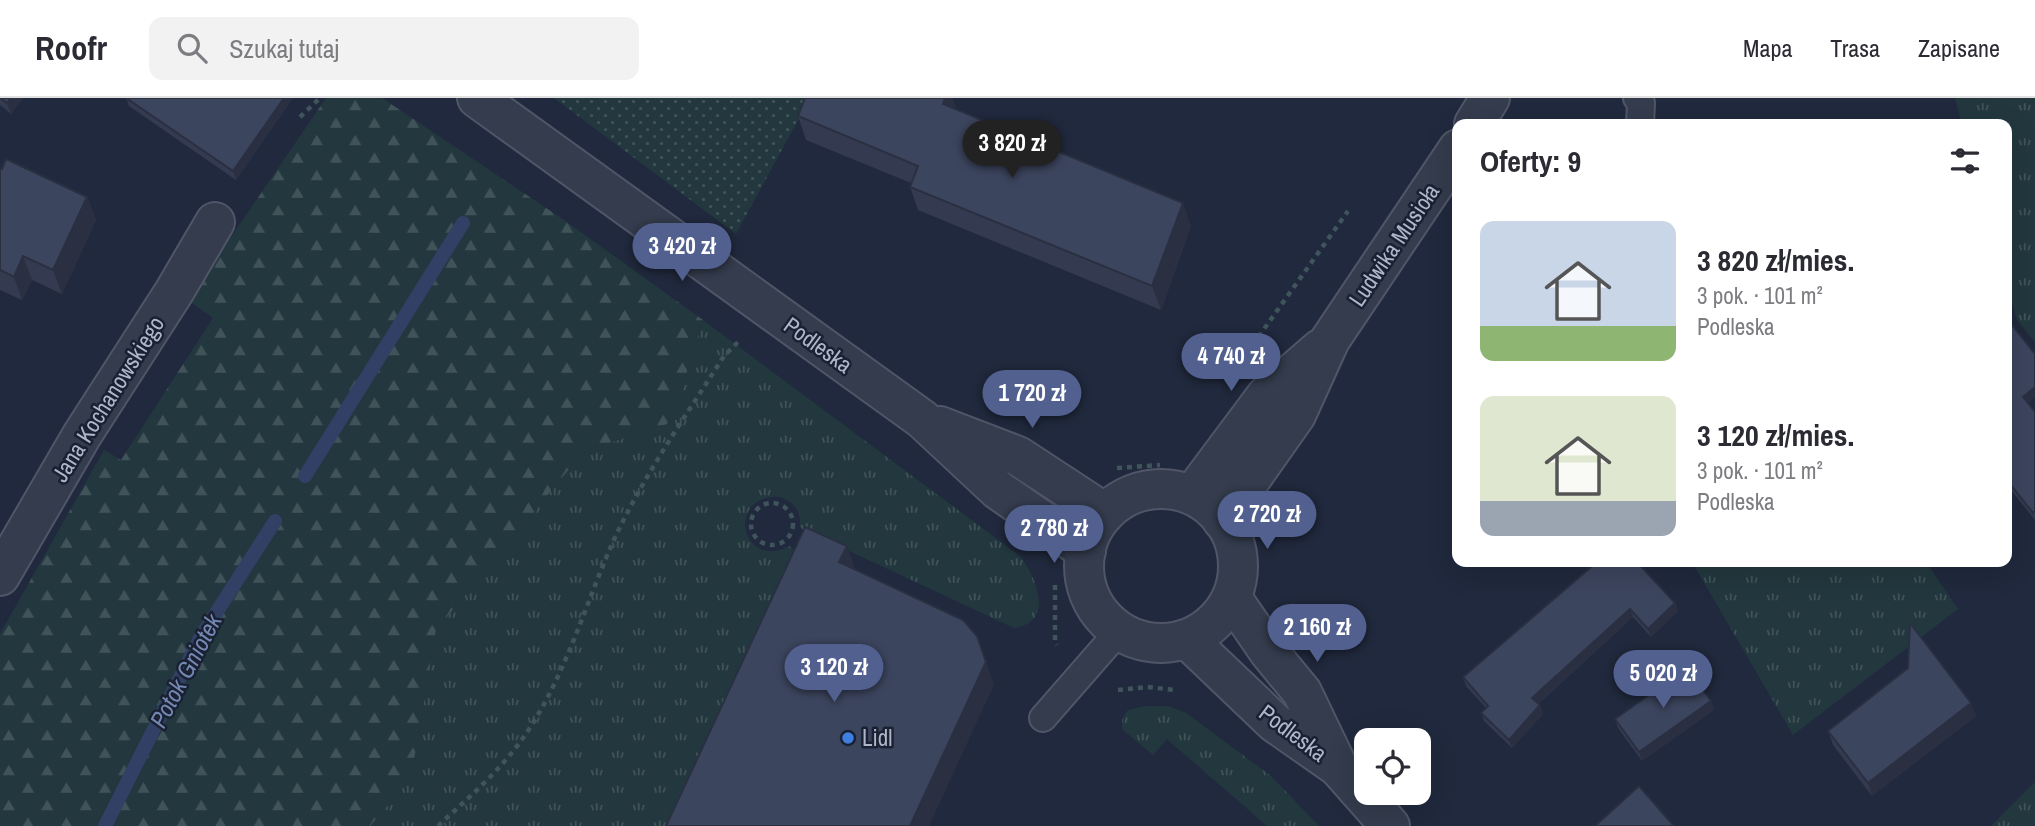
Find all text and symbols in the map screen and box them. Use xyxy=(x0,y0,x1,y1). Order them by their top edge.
search box xyxy=(149,17,639,80)
text: Roofr xyxy=(35,26,107,70)
icon: search xyxy=(173,29,211,67)
text: Szukaj tutaj xyxy=(229,31,339,66)
text: Mapa xyxy=(1743,32,1792,64)
text: Trasa xyxy=(1830,32,1880,64)
text: Zapisane xyxy=(1918,32,2000,64)
pin: 3 820 zł xyxy=(940,120,1084,180)
text: 3 820 zł xyxy=(978,127,1046,158)
text: Oferty: 9 xyxy=(1480,141,1581,181)
icon: filters xyxy=(1946,142,1984,180)
street label: Ludwika Musioła xyxy=(1341,177,1446,312)
pin: 3 420 zł xyxy=(610,223,754,283)
text: 3 420 zł xyxy=(648,230,716,261)
text: 3 820 zł/mies. xyxy=(1697,240,1854,280)
icon: home xyxy=(1536,249,1620,333)
text: 3 pok. · 101 m² xyxy=(1697,280,1823,311)
street label: Podleska xyxy=(778,309,859,380)
street label: Jana Kochanowskiego xyxy=(44,310,171,487)
text: Podleska xyxy=(1697,311,1775,342)
pin: 4 740 zł xyxy=(1159,334,1303,393)
text: 4 740 zł xyxy=(1197,340,1265,371)
pin: 1 720 zł xyxy=(960,370,1104,430)
text: 1 720 zł xyxy=(998,377,1066,408)
text: 3 120 zł/mies. xyxy=(1697,415,1854,455)
icon: home xyxy=(1536,424,1620,508)
text: 3 pok. · 101 m² xyxy=(1697,455,1823,486)
text: Podleska xyxy=(1697,486,1775,517)
pin: 2 720 zł xyxy=(1195,491,1339,551)
text: 2 720 zł xyxy=(1233,498,1301,529)
pin: 2 780 zł xyxy=(982,505,1126,565)
text: 2 780 zł xyxy=(1020,512,1088,543)
pin: 2 160 zł xyxy=(1245,604,1389,664)
water label: Potok Gniotek xyxy=(142,607,229,733)
text: 2 160 zł xyxy=(1283,611,1351,642)
pin: 3 120 zł xyxy=(762,644,906,704)
pin: 5 020 zł xyxy=(1591,650,1735,710)
text: 3 120 zł xyxy=(800,651,868,682)
text: 5 020 zł xyxy=(1629,657,1697,688)
street label: Podleska xyxy=(1253,697,1334,769)
place label: Lidl xyxy=(862,722,892,753)
map controls xyxy=(1354,728,1431,805)
button: locate xyxy=(1354,728,1431,805)
marker: Lidl xyxy=(840,730,856,746)

